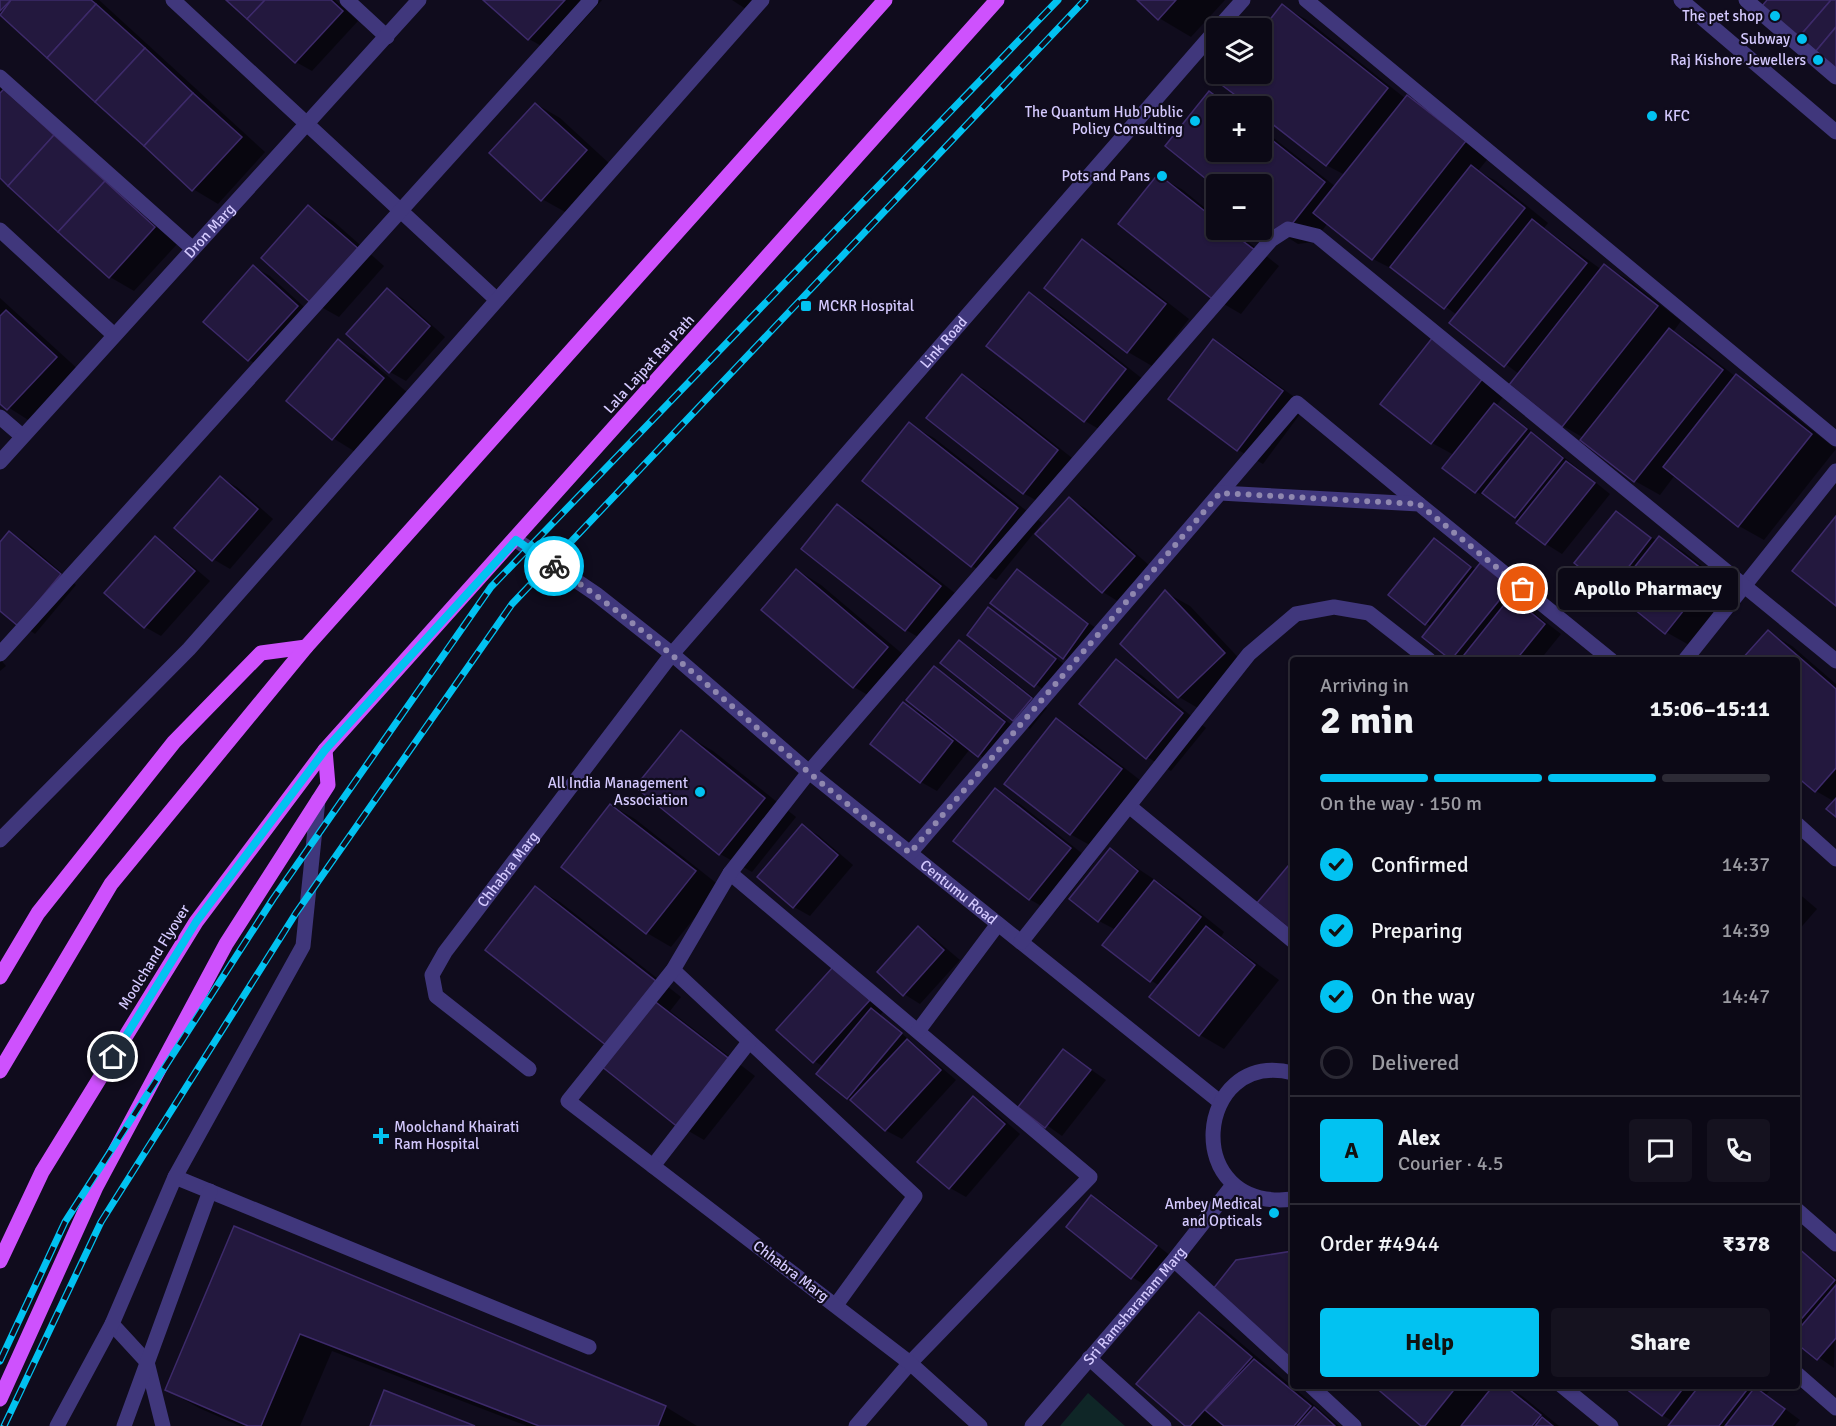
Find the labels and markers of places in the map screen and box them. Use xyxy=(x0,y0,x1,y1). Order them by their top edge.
place label: The pet shop xyxy=(1682,7,1763,25)
marker: The pet shop xyxy=(1768,9,1782,23)
place label: Subway xyxy=(1740,30,1790,48)
marker: Subway xyxy=(1795,32,1809,46)
place label: Raj Kishore Jewellers xyxy=(1670,51,1806,69)
marker: Raj Kishore Jewellers xyxy=(1811,53,1825,67)
place label: The Quantum Hub Public Policy Consulting xyxy=(1025,103,1183,138)
place label: KFC xyxy=(1664,107,1690,125)
marker: KFC xyxy=(1645,109,1659,123)
marker: The Quantum Hub Public Policy Consulting xyxy=(1188,114,1202,128)
place label: Pots and Pans xyxy=(1062,167,1150,185)
marker: Pots and Pans xyxy=(1155,169,1169,183)
place label: MCKR Hospital xyxy=(818,297,914,315)
marker: MCKR Hospital xyxy=(799,299,813,313)
pin xyxy=(1497,563,1548,614)
callout: Apollo Pharmacy xyxy=(1559,568,1739,610)
place label: All India Management Association xyxy=(548,774,688,809)
marker: All India Management Association xyxy=(693,785,707,799)
pin xyxy=(87,1031,138,1082)
place label: Moolchand Khairati Ram Hospital xyxy=(394,1118,519,1153)
marker: Moolchand Khairati Ram Hospital xyxy=(372,1127,390,1145)
place label: Ambey Medical and Opticals xyxy=(1165,1195,1262,1230)
marker: Ambey Medical and Opticals xyxy=(1267,1206,1281,1220)

